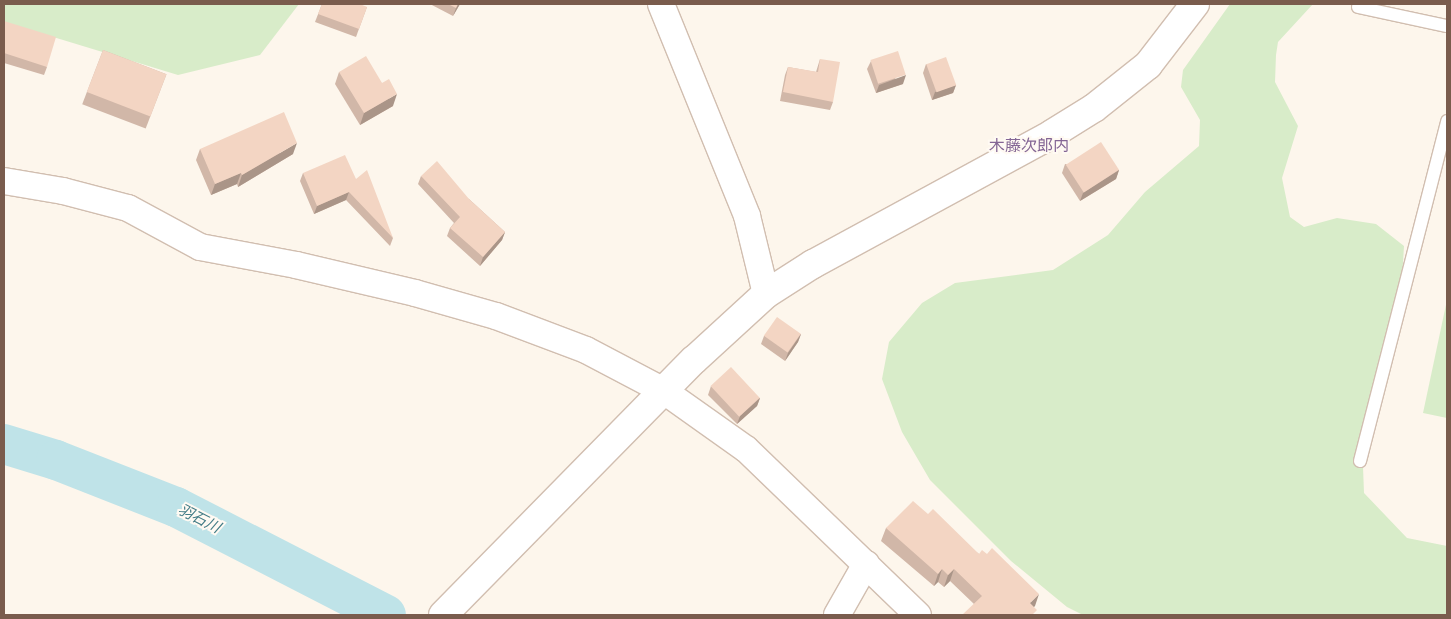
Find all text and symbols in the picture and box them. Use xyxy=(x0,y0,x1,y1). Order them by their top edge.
district label: 木藤次郎内 xyxy=(989,136,1069,156)
water label: 羽石川 xyxy=(175,501,223,537)

